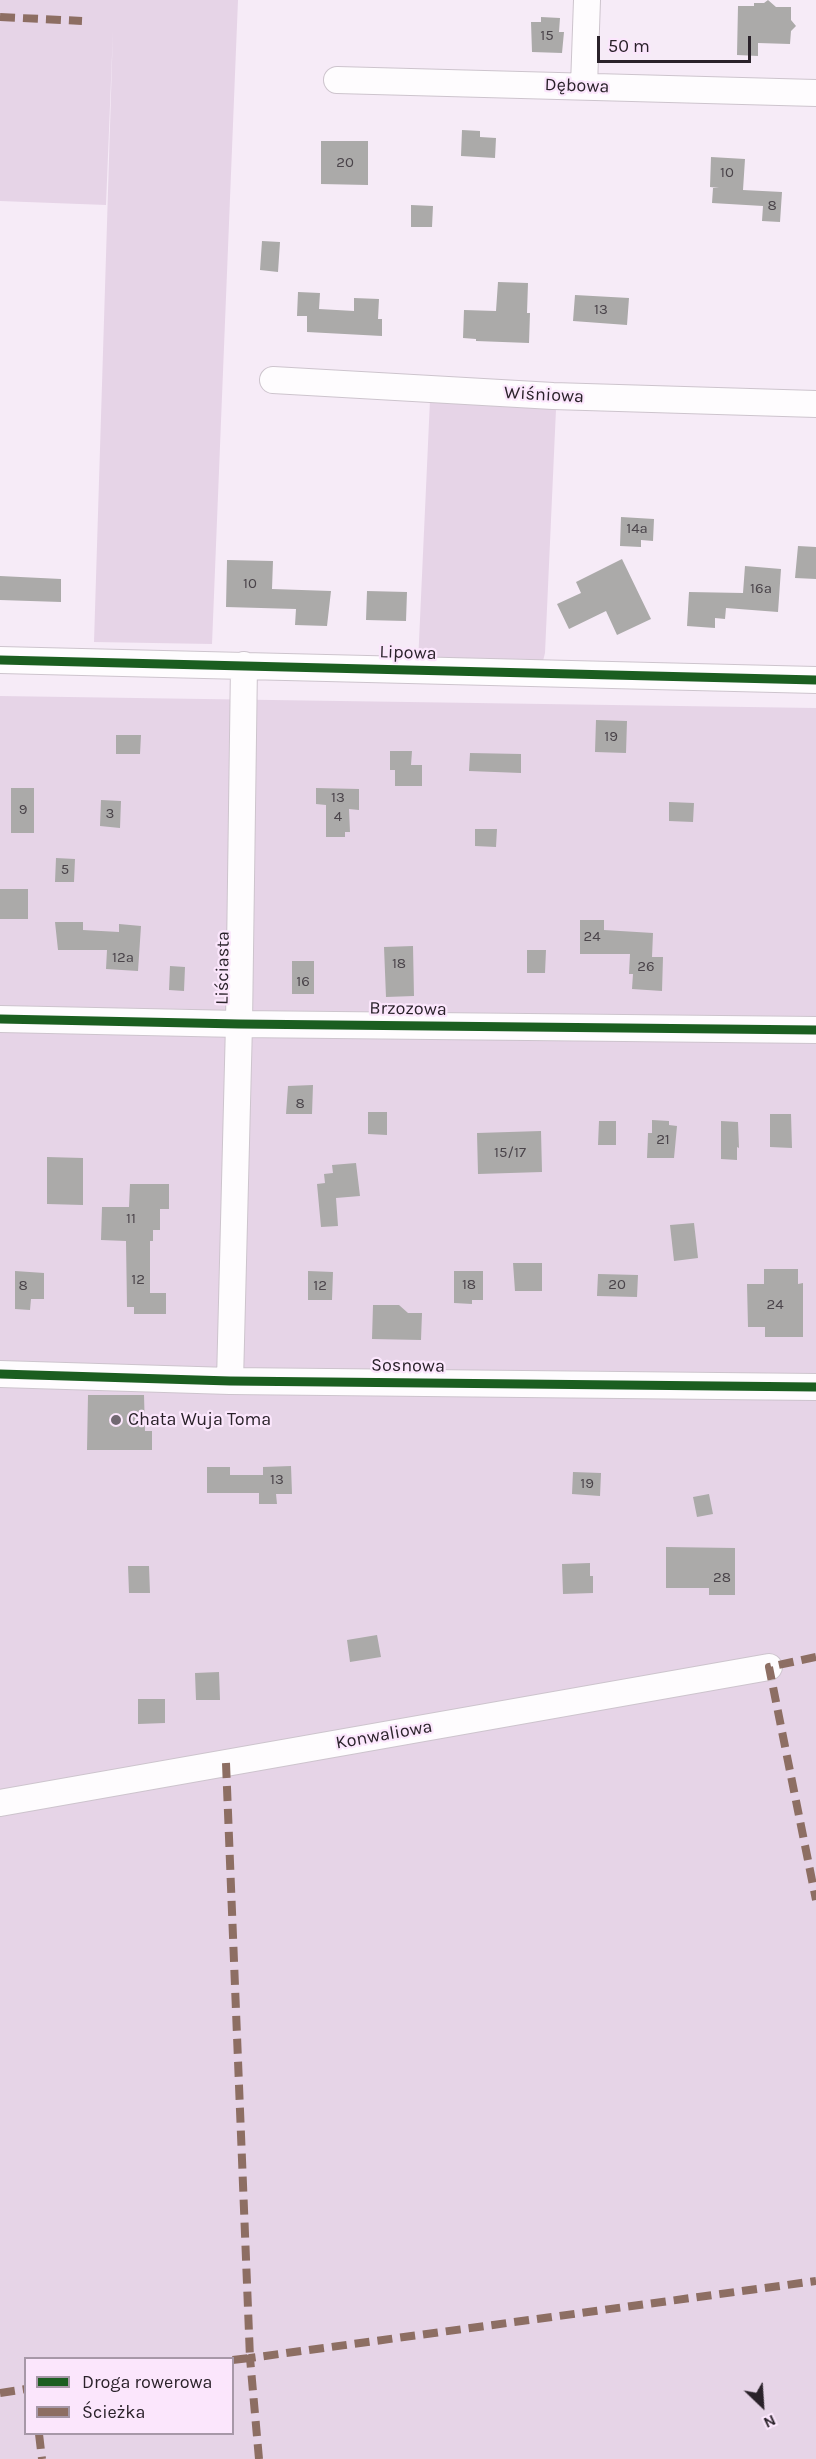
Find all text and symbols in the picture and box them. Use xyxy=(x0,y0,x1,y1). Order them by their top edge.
scale bar xyxy=(600,24,754,62)
house number: 15 xyxy=(540,27,554,45)
text: 50 m xyxy=(608,35,650,57)
street label: Dębowa xyxy=(544,74,610,98)
house number: 20 xyxy=(336,154,354,172)
house number: 10 xyxy=(720,164,734,182)
house number: 8 xyxy=(767,197,777,215)
house number: 13 xyxy=(594,301,608,319)
street label: Wiśniowa xyxy=(504,382,584,408)
house number: 14a xyxy=(626,520,648,538)
house number: 10 xyxy=(243,575,257,593)
house number: 16a xyxy=(750,580,772,598)
street label: Lipowa xyxy=(379,641,437,665)
house number: 19 xyxy=(604,728,618,746)
house number: 13 xyxy=(331,789,345,807)
house number: 9 xyxy=(19,801,27,819)
house number: 3 xyxy=(106,805,114,823)
house number: 4 xyxy=(334,808,342,826)
house number: 5 xyxy=(61,861,69,879)
house number: 24 xyxy=(583,928,601,946)
street label: Liściasta xyxy=(212,931,234,1005)
house number: 12a xyxy=(112,949,134,967)
house number: 18 xyxy=(392,955,406,973)
house number: 26 xyxy=(637,958,655,976)
house number: 16 xyxy=(296,973,310,991)
street label: Brzozowa xyxy=(369,998,447,1020)
house number: 8 xyxy=(295,1095,305,1113)
house number: 21 xyxy=(656,1131,670,1149)
house number: 15/17 xyxy=(494,1144,526,1162)
house number: 11 xyxy=(126,1210,136,1228)
house number: 12 xyxy=(131,1271,145,1289)
house number: 18 xyxy=(462,1276,476,1294)
house number: 20 xyxy=(608,1276,626,1294)
house number: 8 xyxy=(18,1277,28,1295)
house number: 12 xyxy=(313,1277,327,1295)
house number: 24 xyxy=(766,1296,784,1314)
street label: Sosnowa xyxy=(371,1355,445,1377)
place label: Chata Wuja Toma xyxy=(128,1409,271,1431)
marker: Chata Wuja Toma xyxy=(109,1413,123,1427)
house number: 13 xyxy=(270,1471,284,1489)
house number: 19 xyxy=(580,1475,594,1493)
house number: 28 xyxy=(713,1569,731,1587)
street label: Konwaliowa xyxy=(334,1716,434,1754)
legend xyxy=(24,2357,234,2435)
text: Droga rowerowa xyxy=(82,2371,213,2393)
north arrow xyxy=(732,2375,792,2435)
text: Ścieżka xyxy=(82,2401,145,2423)
text: N xyxy=(761,2411,779,2433)

